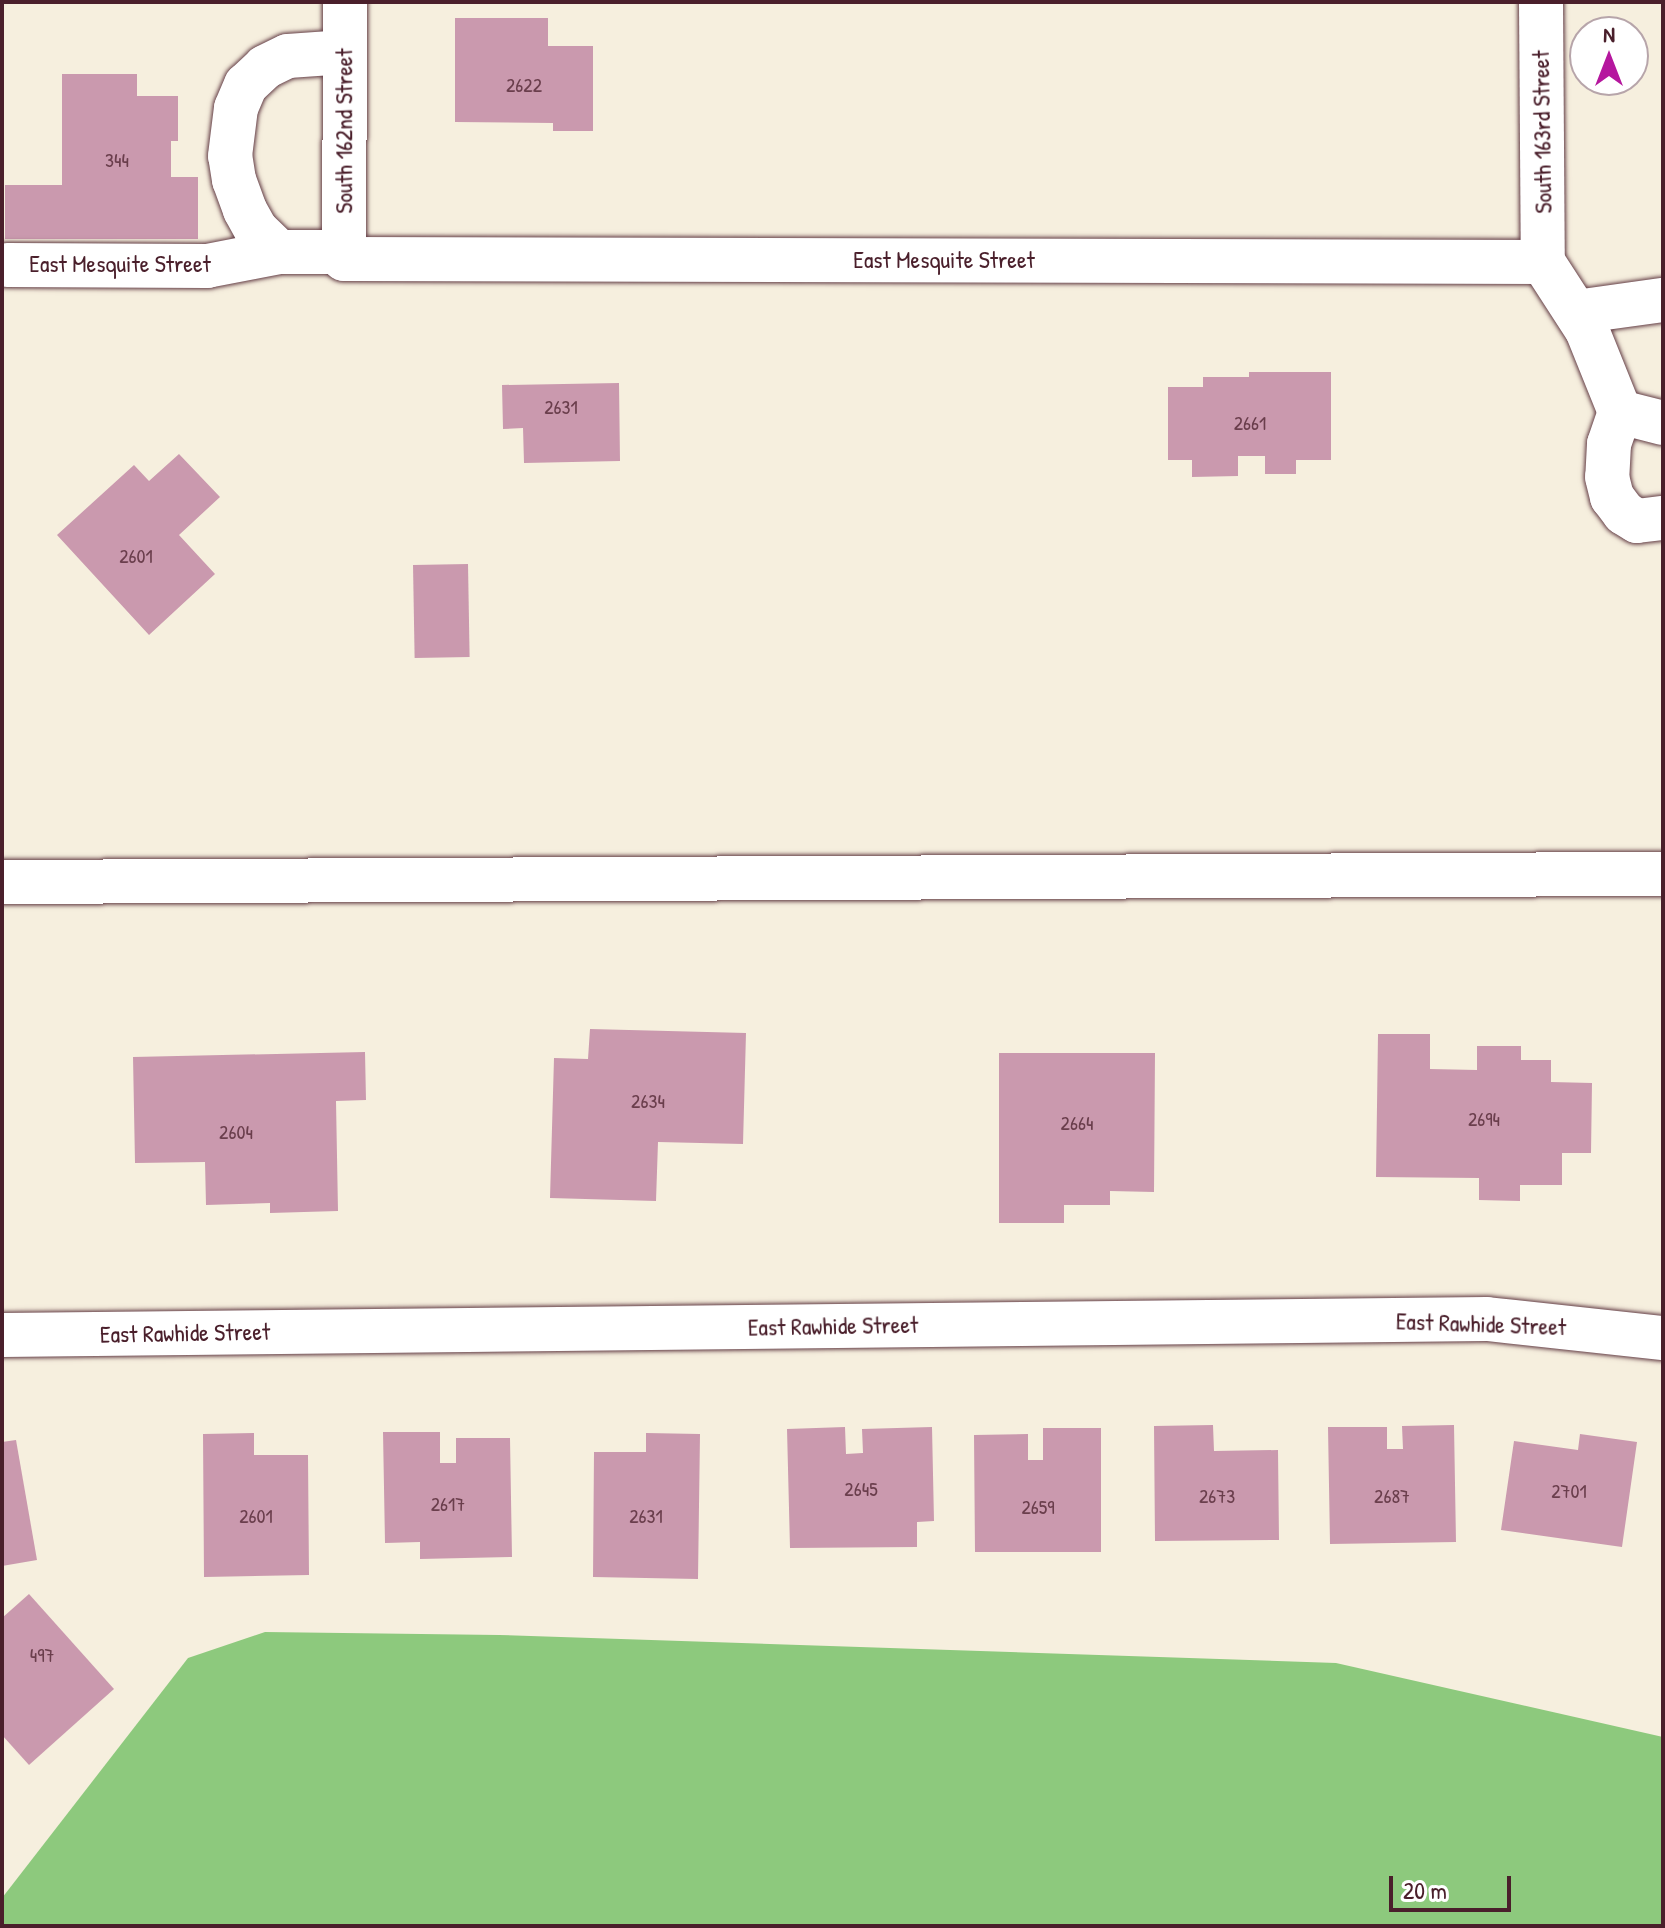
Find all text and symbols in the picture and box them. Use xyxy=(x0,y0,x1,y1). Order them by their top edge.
north arrow xyxy=(1569,16,1649,96)
text: N xyxy=(1603,19,1615,49)
street label: South 162nd Street xyxy=(330,48,358,214)
street label: South 163rd Street xyxy=(1526,50,1558,214)
house number: 2622 xyxy=(506,72,542,96)
house number: 344 xyxy=(105,147,129,171)
street label: East Mesquite Street xyxy=(853,246,1035,274)
street label: East Mesquite Street xyxy=(29,250,211,278)
house number: 2631 xyxy=(544,394,578,418)
house number: 2661 xyxy=(1234,410,1266,434)
house number: 2601 xyxy=(119,543,153,567)
house number: 2634 xyxy=(631,1088,665,1112)
house number: 2694 xyxy=(1468,1106,1500,1130)
house number: 2664 xyxy=(1061,1110,1093,1134)
house number: 2604 xyxy=(219,1119,253,1143)
street label: East Rawhide Street xyxy=(1395,1307,1567,1341)
street label: East Rawhide Street xyxy=(748,1310,918,1342)
street label: East Rawhide Street xyxy=(100,1317,270,1349)
house number: 2645 xyxy=(844,1476,878,1500)
house number: 2701 xyxy=(1551,1478,1587,1502)
house number: 2673 xyxy=(1199,1483,1235,1507)
house number: 2687 xyxy=(1374,1483,1410,1507)
house number: 2617 xyxy=(431,1491,465,1515)
house number: 2659 xyxy=(1021,1494,1055,1518)
house number: 2601 xyxy=(239,1503,273,1527)
house number: 2631 xyxy=(629,1503,663,1527)
house number: 497 xyxy=(30,1642,54,1666)
scale bar xyxy=(1393,1860,1515,1910)
text: 20 m xyxy=(1403,1874,1447,1906)

